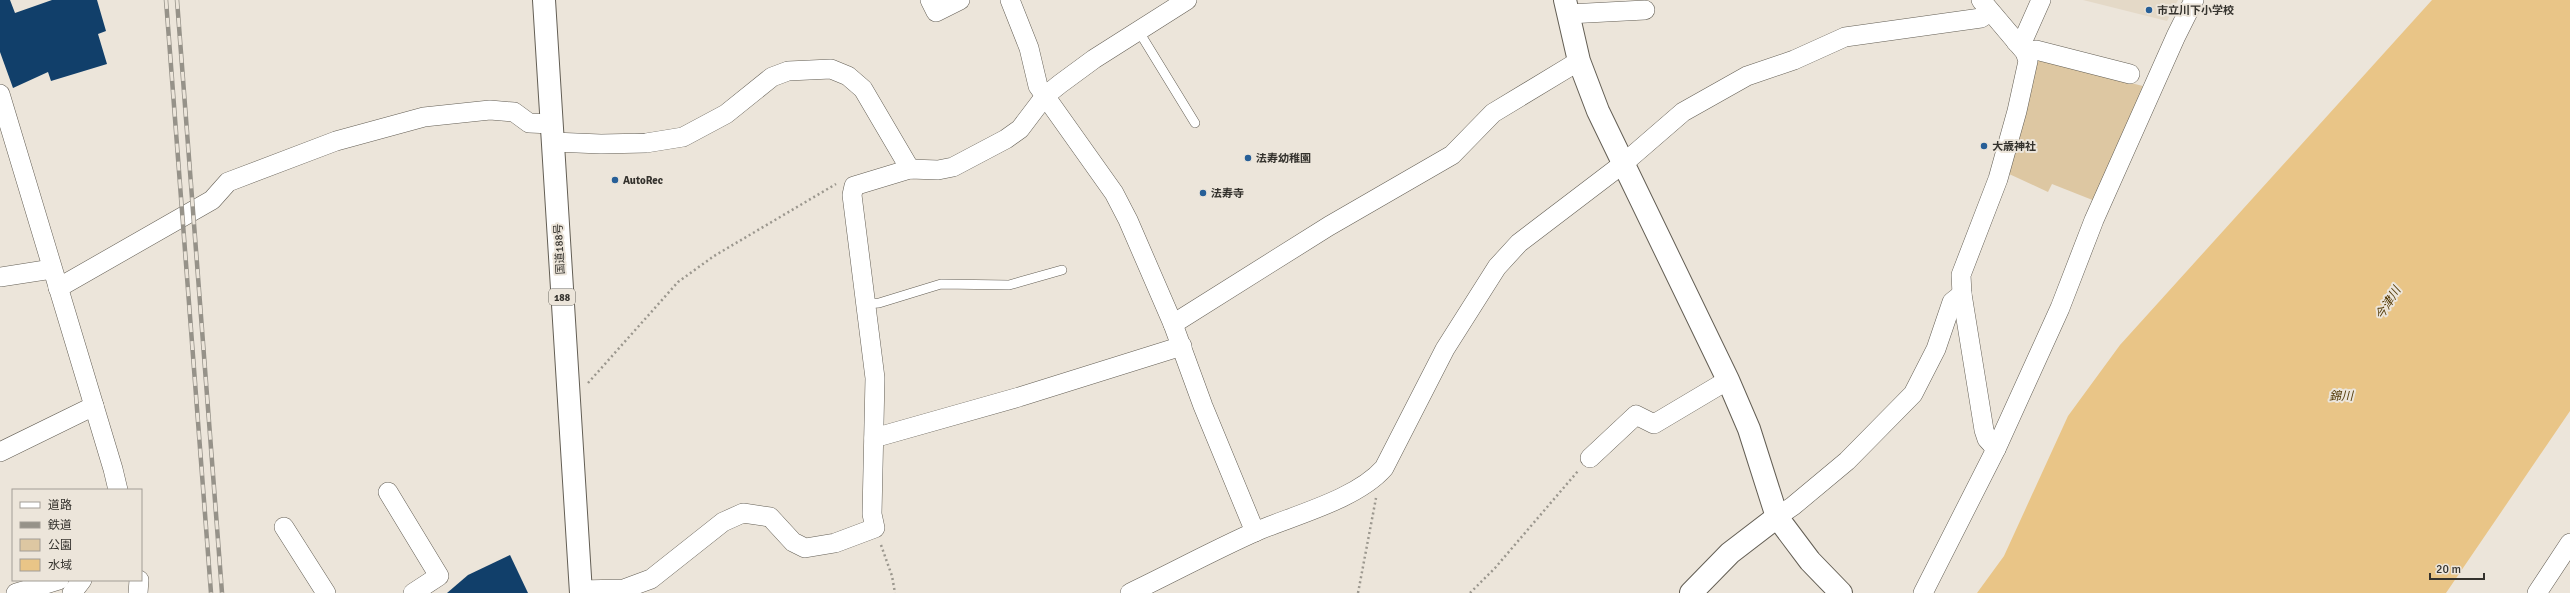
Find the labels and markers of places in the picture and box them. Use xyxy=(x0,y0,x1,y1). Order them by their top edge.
place label: 市立川下小学校 xyxy=(2157,4,2234,17)
marker: 市立川下小学校 xyxy=(2144,5,2154,15)
place label: 大歳神社 xyxy=(1992,140,2036,153)
marker: 大歳神社 xyxy=(1979,141,1989,151)
place label: 法寿幼稚園 xyxy=(1256,152,1311,165)
marker: 法寿幼稚園 xyxy=(1243,153,1253,163)
place label: AutoRec xyxy=(623,174,663,187)
marker: AutoRec xyxy=(610,175,620,185)
place label: 法寿寺 xyxy=(1211,187,1244,200)
marker: 法寿寺 xyxy=(1198,188,1208,198)

